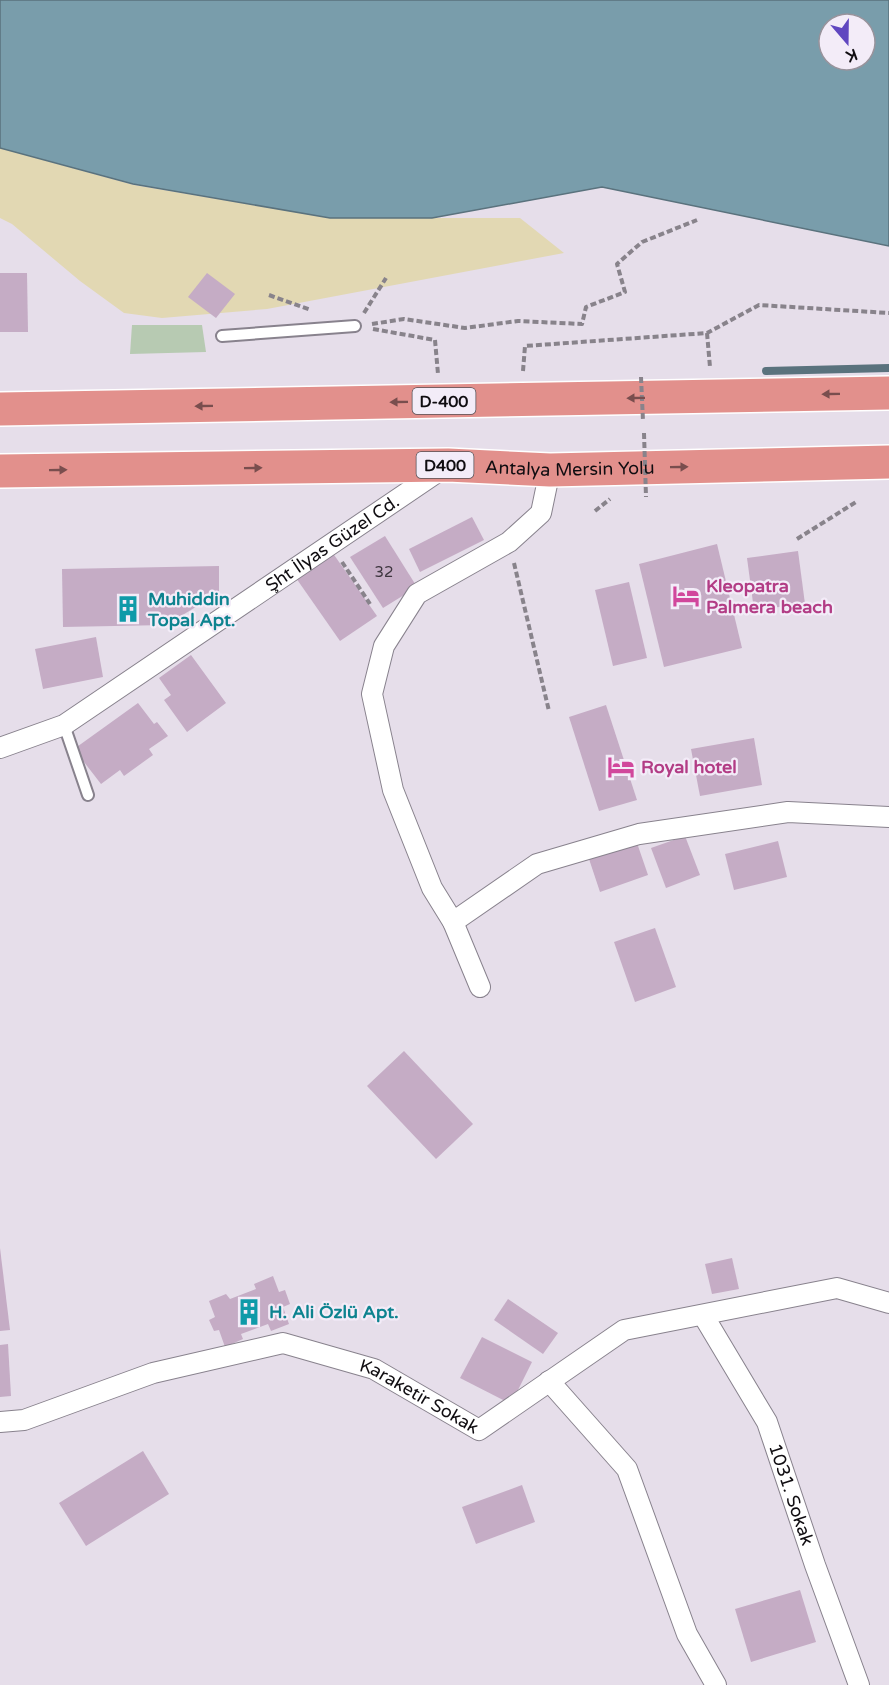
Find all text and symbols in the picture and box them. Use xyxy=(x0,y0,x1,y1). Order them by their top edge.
north arrow xyxy=(817,12,877,72)
text: K xyxy=(843,44,860,66)
road number: D-400 xyxy=(412,388,476,414)
one-way arrow xyxy=(821,389,840,399)
one-way arrow xyxy=(626,393,645,402)
one-way arrow xyxy=(389,397,408,407)
one-way arrow xyxy=(194,401,213,410)
road number: D400 xyxy=(416,452,474,478)
street label: Antalya Mersin Yolu xyxy=(485,456,655,481)
one-way arrow xyxy=(670,462,689,472)
one-way arrow xyxy=(244,463,263,472)
one-way arrow xyxy=(49,465,68,475)
street label: Şht İlyas Güzel Cd. xyxy=(261,490,403,596)
house number: 32 xyxy=(375,563,393,581)
place label: Kleopatra Palmera beach xyxy=(706,575,833,618)
hotel icon: Kleopatra Palmera beach xyxy=(671,581,701,611)
place label: Muhiddin Topal Apt. xyxy=(147,588,236,631)
building icon: Muhiddin Topal Apt. xyxy=(113,594,143,624)
hotel icon: Royal hotel xyxy=(606,752,636,782)
place label: Royal hotel xyxy=(641,756,737,778)
building icon: H. Ali Özlü Apt. xyxy=(234,1297,264,1327)
place label: H. Ali Özlü Apt. xyxy=(269,1301,399,1323)
street label: Karaketir Sokak xyxy=(357,1355,483,1439)
street label: 1031. Sokak xyxy=(764,1440,819,1548)

